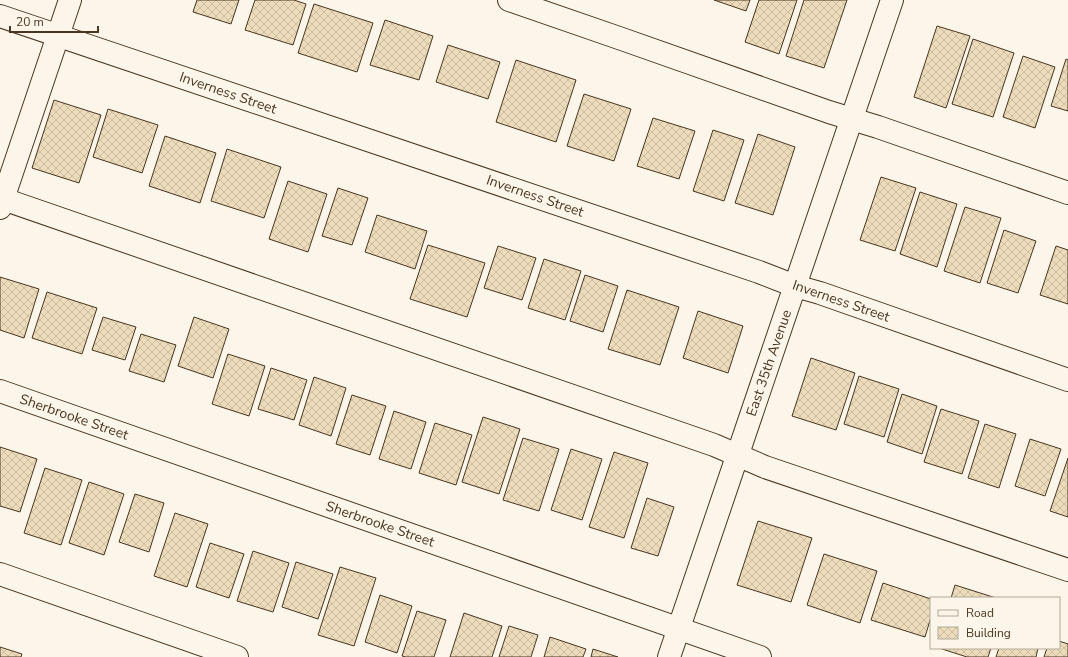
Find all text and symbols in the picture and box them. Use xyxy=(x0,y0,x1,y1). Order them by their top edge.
scale bar xyxy=(10,8,98,34)
text: 20 m xyxy=(16,14,44,30)
street label: Inverness Street xyxy=(177,67,279,119)
street label: Inverness Street xyxy=(484,170,586,222)
street label: Inverness Street xyxy=(790,275,892,327)
street label: East 35th Avenue xyxy=(742,307,796,419)
street label: Sherbrooke Street xyxy=(17,390,131,445)
street label: Sherbrooke Street xyxy=(323,497,437,552)
legend xyxy=(930,597,1060,649)
text: Road xyxy=(966,605,994,621)
text: Building xyxy=(966,625,1011,641)

